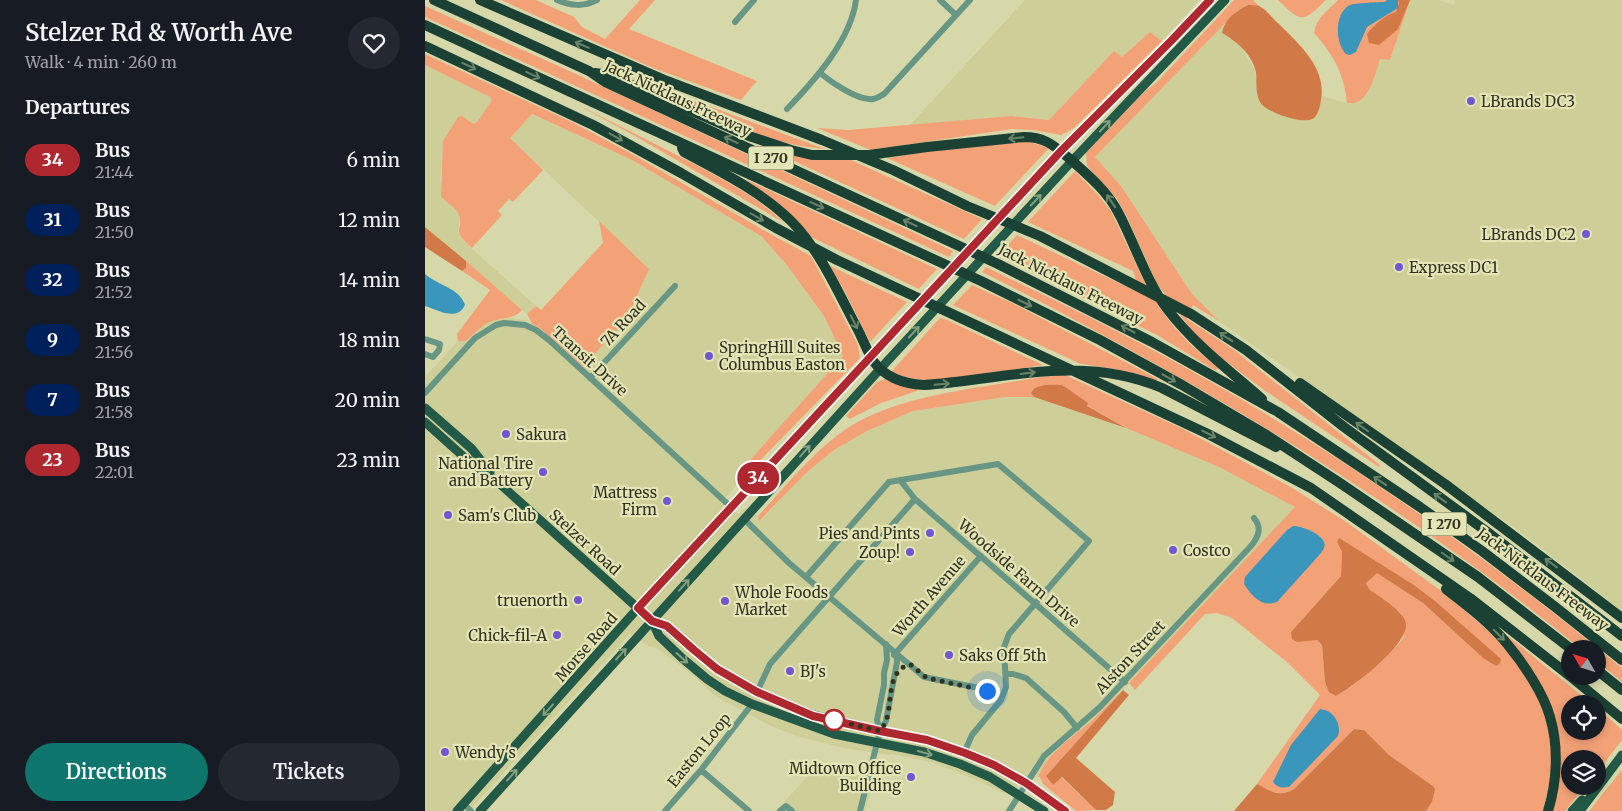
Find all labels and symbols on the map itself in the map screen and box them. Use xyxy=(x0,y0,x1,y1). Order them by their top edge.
one-way arrow xyxy=(575,39,590,49)
street label: Jack Nicklaus Freeway xyxy=(601,55,755,141)
one-way arrow xyxy=(461,62,476,72)
one-way arrow xyxy=(525,71,540,80)
place label: LBrands DC3 xyxy=(1481,92,1575,111)
marker: LBrands DC3 xyxy=(1465,95,1477,107)
one-way arrow xyxy=(1099,120,1111,132)
one-way arrow xyxy=(608,132,623,142)
one-way arrow xyxy=(1008,133,1024,143)
one-way arrow xyxy=(724,135,739,144)
road number: I 270 xyxy=(749,146,793,170)
one-way arrow xyxy=(1030,194,1042,207)
one-way arrow xyxy=(1106,195,1116,209)
one-way arrow xyxy=(809,201,824,211)
one-way arrow xyxy=(749,213,764,222)
one-way arrow xyxy=(903,218,918,227)
place label: LBrands DC2 xyxy=(1482,225,1576,244)
marker: LBrands DC2 xyxy=(1580,228,1592,240)
street label: Jack Nicklaus Freeway xyxy=(995,239,1147,329)
place label: Express DC1 xyxy=(1409,258,1498,277)
marker: Express DC1 xyxy=(1393,261,1405,273)
street label: 7A Road xyxy=(596,295,650,351)
one-way arrow xyxy=(1017,299,1032,308)
one-way arrow xyxy=(849,315,859,330)
street label: Transit Drive xyxy=(548,322,632,400)
one-way arrow xyxy=(1121,324,1136,333)
one-way arrow xyxy=(908,326,920,339)
one-way arrow xyxy=(1220,332,1234,342)
place label: SpringHill Suites Columbus Easton xyxy=(719,338,845,374)
marker: SpringHill Suites Columbus Easton xyxy=(703,350,715,362)
one-way arrow xyxy=(1020,368,1036,378)
one-way arrow xyxy=(1161,374,1176,383)
one-way arrow xyxy=(934,379,950,389)
one-way arrow xyxy=(1356,422,1370,432)
place label: Sakura xyxy=(516,425,567,444)
marker: Sakura xyxy=(500,428,512,440)
one-way arrow xyxy=(1202,430,1217,440)
one-way arrow xyxy=(799,445,811,458)
place label: National Tire and Battery xyxy=(438,454,533,490)
line badge: 34 xyxy=(735,462,781,494)
marker: National Tire and Battery xyxy=(537,466,549,478)
one-way arrow xyxy=(1374,476,1388,486)
place label: Mattress Firm xyxy=(593,483,657,519)
one-way arrow xyxy=(1433,493,1447,503)
marker: Mattress Firm xyxy=(661,495,673,507)
street label: Stelzer Road xyxy=(545,505,625,579)
place label: Sam's Club xyxy=(458,506,536,525)
marker: Sam's Club xyxy=(442,509,454,521)
road number: I 270 xyxy=(1421,512,1467,536)
street label: Woodside Farm Drive xyxy=(954,514,1084,631)
street label: Jack Nicklaus Freeway xyxy=(1473,523,1613,635)
place label: Pies and Pints xyxy=(819,524,920,543)
marker: Pies and Pints xyxy=(924,527,936,539)
place label: Costco xyxy=(1183,541,1231,560)
place label: Zoup! xyxy=(859,543,900,562)
marker: Costco xyxy=(1167,544,1179,556)
marker: Zoup! xyxy=(904,546,916,558)
street label: Worth Avenue xyxy=(888,551,970,641)
one-way arrow xyxy=(1441,552,1455,562)
one-way arrow xyxy=(1545,558,1558,569)
one-way arrow xyxy=(679,578,690,591)
place label: Whole Foods Market xyxy=(734,583,828,619)
place label: truenorth xyxy=(497,591,568,610)
marker: truenorth xyxy=(572,594,584,606)
marker: Whole Foods Market xyxy=(719,595,731,607)
street label: Morse Road xyxy=(551,609,621,685)
street label: Alston Street xyxy=(1090,616,1169,698)
place label: Chick-fil-A xyxy=(468,626,547,645)
marker: Chick-fil-A xyxy=(551,629,563,641)
one-way arrow xyxy=(1493,629,1505,641)
north arrow xyxy=(1561,640,1606,685)
place label: Saks Off 5th xyxy=(959,646,1047,665)
one-way arrow xyxy=(616,648,627,661)
marker: Saks Off 5th xyxy=(943,649,955,661)
one-way arrow xyxy=(676,652,689,663)
place label: BJ's xyxy=(800,662,826,681)
marker: BJ's xyxy=(784,665,796,677)
your location xyxy=(975,679,1000,704)
one-way arrow xyxy=(542,704,554,717)
street label: Easton Loop xyxy=(663,709,735,791)
unlabelled marker xyxy=(823,709,845,731)
place label: Wendy's xyxy=(454,743,516,762)
marker: Wendy's xyxy=(439,746,451,758)
one-way arrow xyxy=(917,749,933,759)
place label: Midtown Office Building xyxy=(789,759,901,795)
one-way arrow xyxy=(507,768,518,781)
marker: Midtown Office Building xyxy=(905,771,917,783)

